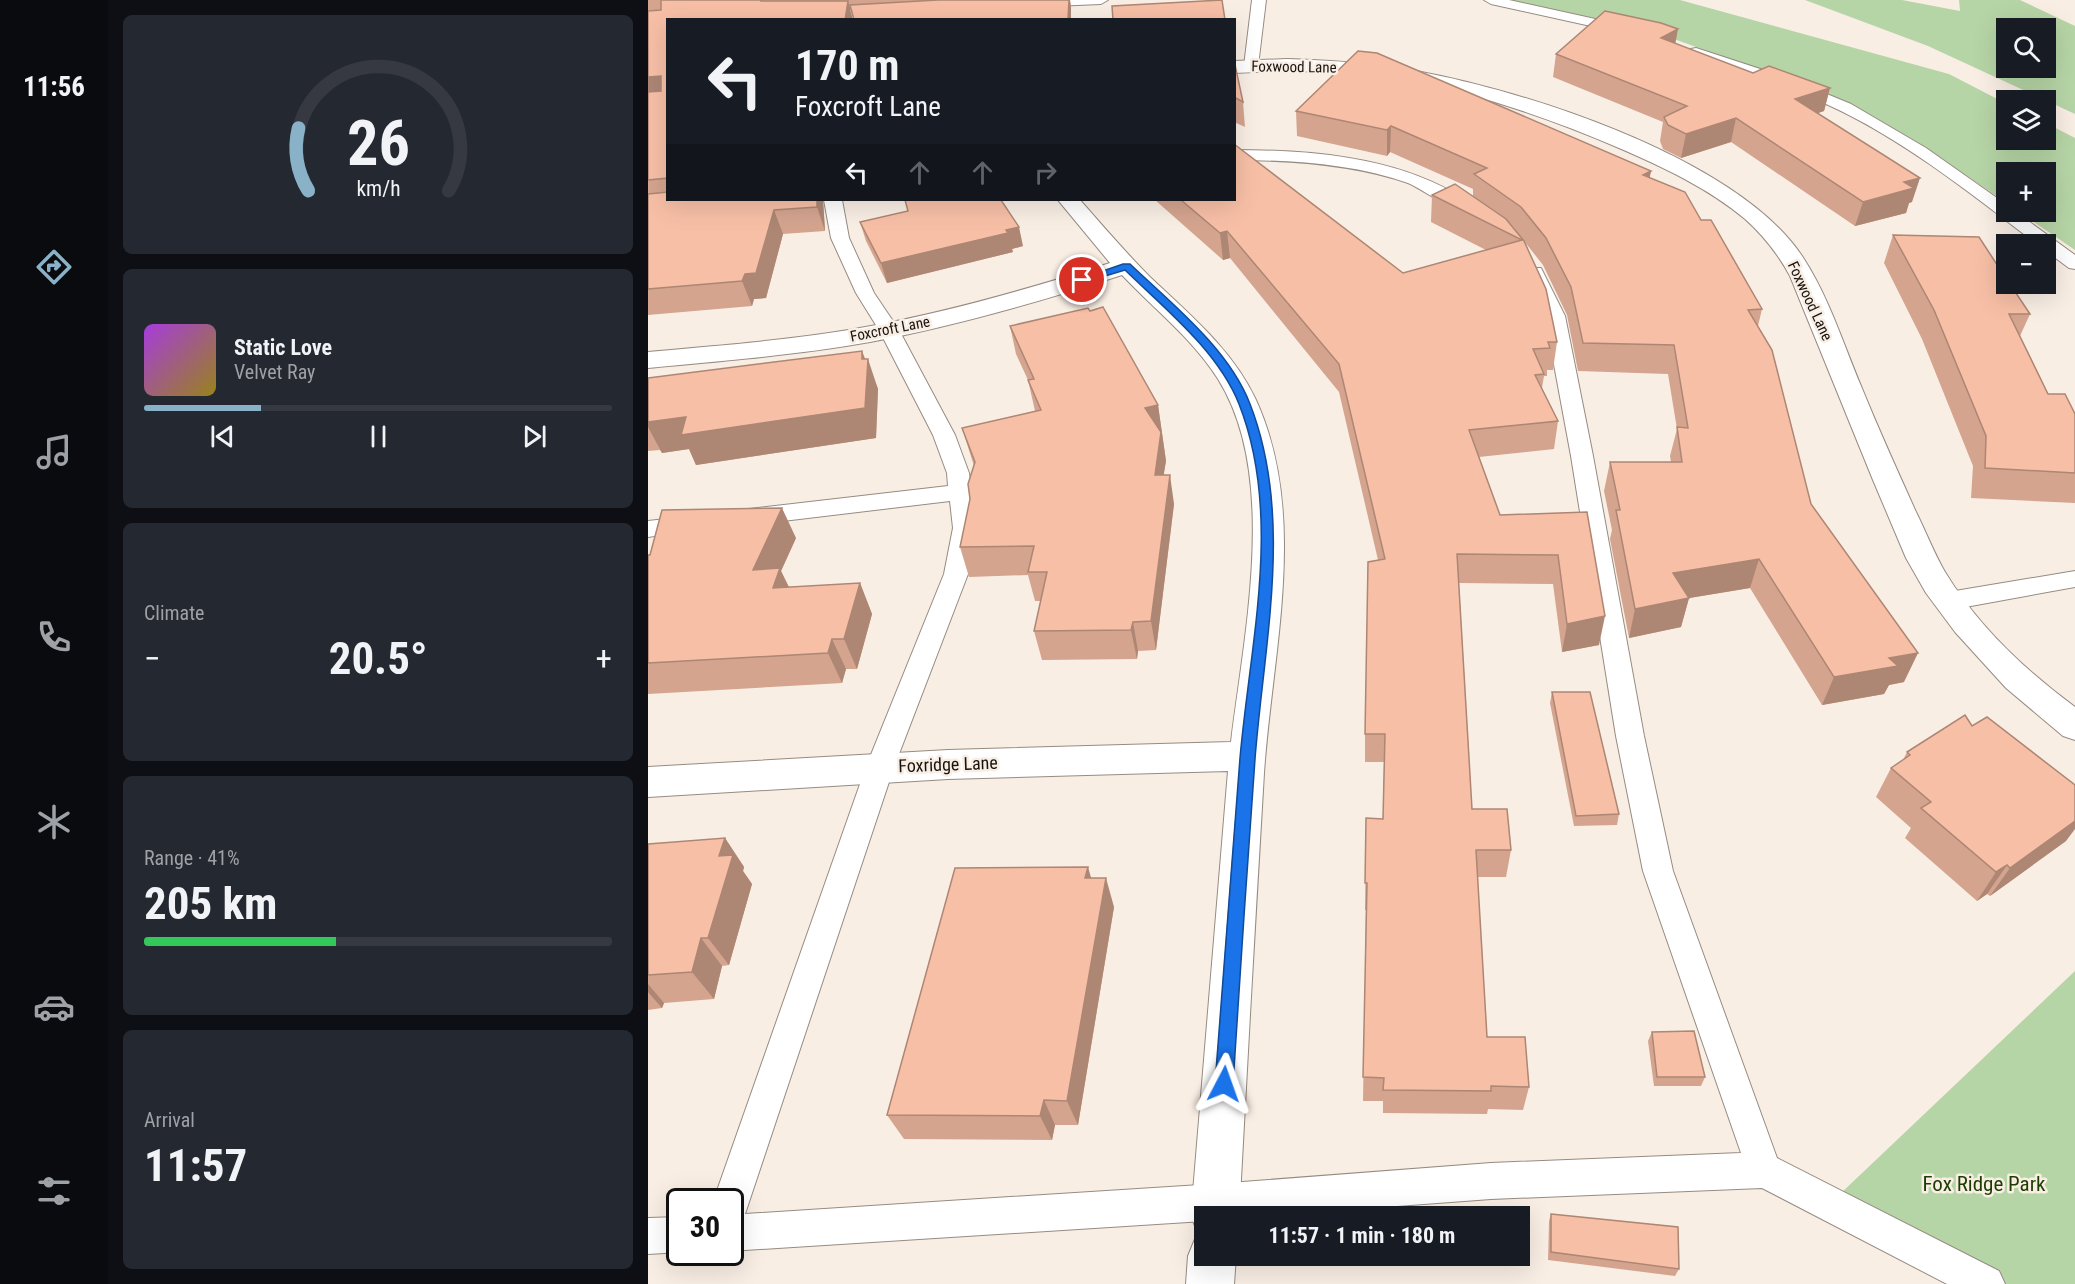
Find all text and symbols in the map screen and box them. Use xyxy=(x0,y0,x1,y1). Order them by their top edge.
map controls xyxy=(1996,18,2056,294)
button: search xyxy=(1996,18,2056,78)
text: 170 m xyxy=(795,41,900,90)
icon: left xyxy=(696,42,774,120)
street label: Foxwood Lane xyxy=(1251,57,1337,77)
text: 11:56 xyxy=(23,71,85,103)
button: layers xyxy=(1996,90,2056,150)
text: Foxcroft Lane xyxy=(795,91,941,123)
text: 26 xyxy=(346,108,410,181)
icon: left xyxy=(840,156,873,189)
icon: ahead xyxy=(903,156,936,189)
icon: ahead xyxy=(966,156,999,189)
icon: right xyxy=(1029,156,1062,189)
button: + xyxy=(1996,162,2056,222)
text: km/h xyxy=(356,177,400,202)
button: − xyxy=(1996,234,2056,294)
icon: directions xyxy=(33,246,75,288)
pin xyxy=(1056,254,1107,305)
street label: Foxwood Lane xyxy=(1784,259,1836,343)
icon: arrive xyxy=(1065,263,1098,296)
street label: Foxcroft Lane xyxy=(849,312,931,346)
text: Static Love xyxy=(234,335,332,360)
text: Velvet Ray xyxy=(234,360,315,384)
icon: previous xyxy=(206,420,239,453)
icon: pause xyxy=(362,420,395,453)
icon: next xyxy=(518,420,551,453)
icon: music xyxy=(33,431,75,473)
text: Climate xyxy=(144,601,204,625)
icon: phone xyxy=(33,616,75,658)
text: 20.5° xyxy=(329,632,427,685)
text: − xyxy=(144,639,161,678)
text: + xyxy=(596,639,612,678)
street label: Foxridge Lane xyxy=(898,752,998,776)
icon: climate xyxy=(33,801,75,843)
text: Range · 41% xyxy=(144,846,240,870)
text: 205 km xyxy=(144,877,277,930)
icon: car xyxy=(33,986,75,1028)
position arrow xyxy=(1192,1052,1256,1116)
text: Arrival xyxy=(144,1108,195,1132)
text: 11:57 xyxy=(144,1139,247,1192)
icon: filters xyxy=(33,1170,75,1212)
park label: Fox Ridge Park xyxy=(1922,1172,2046,1196)
speed limit sign: 30 xyxy=(666,1188,744,1266)
text: 11:57 · 1 min · 180 m xyxy=(1269,1223,1455,1248)

